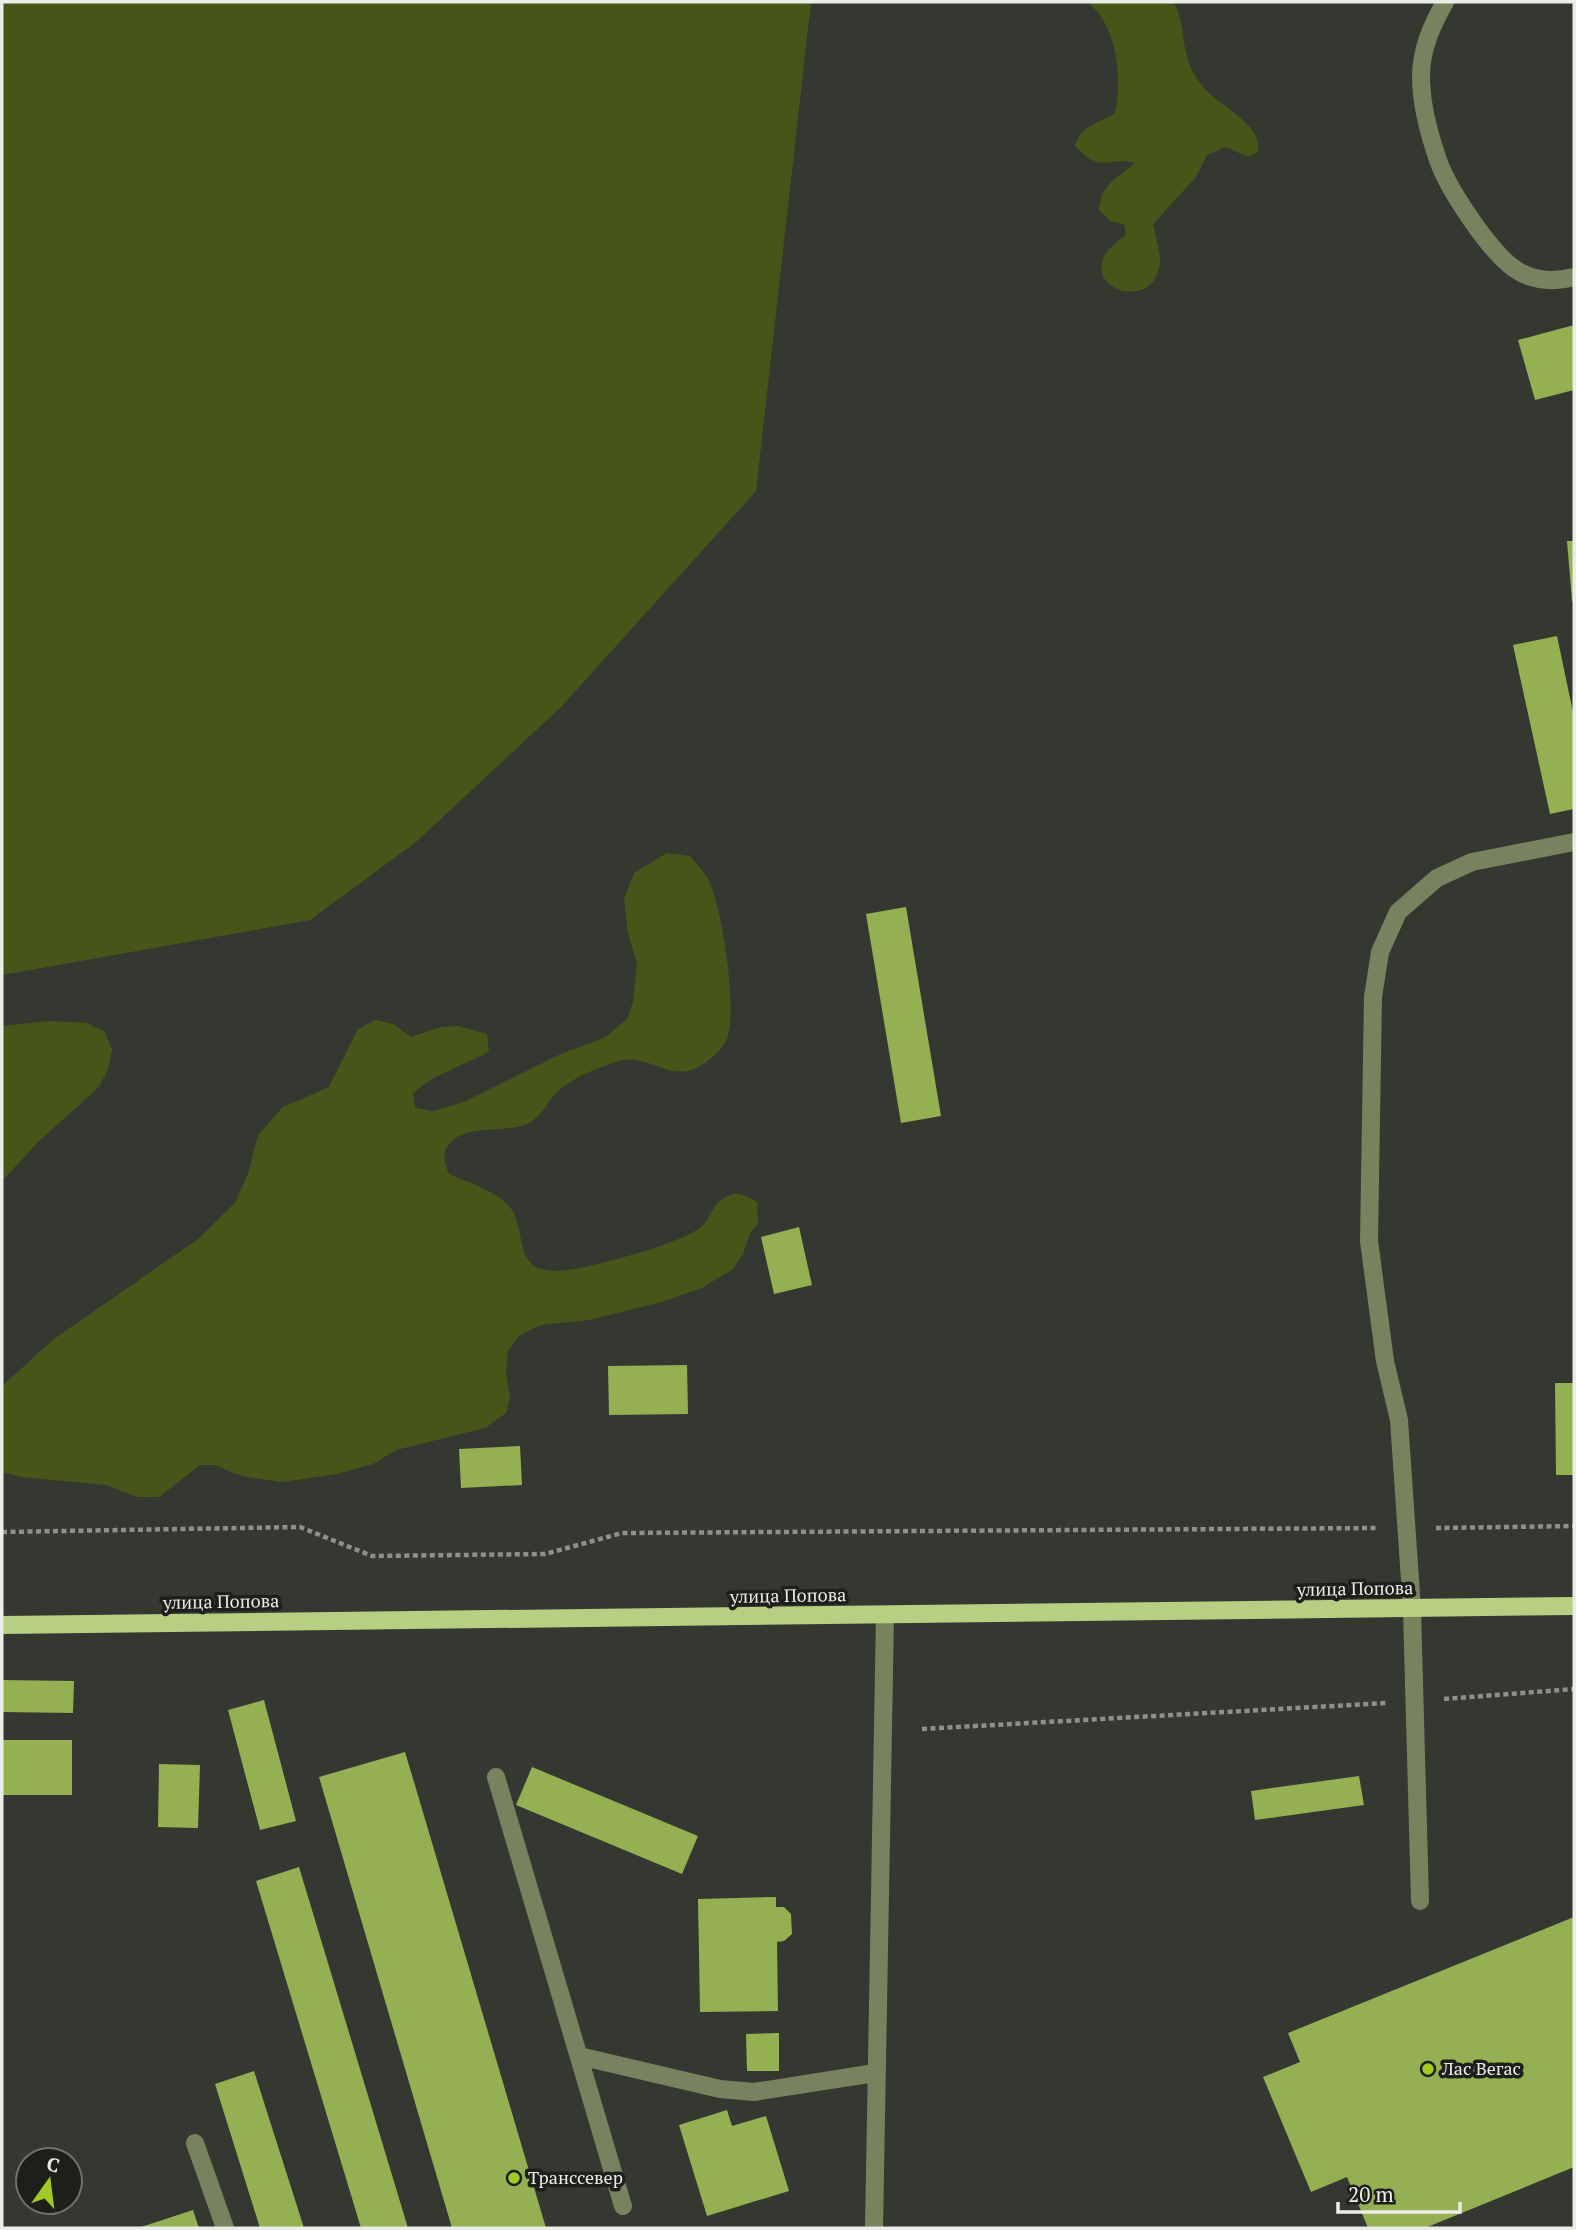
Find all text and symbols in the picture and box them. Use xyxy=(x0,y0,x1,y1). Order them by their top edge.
street label: улица Попова xyxy=(1296,1575,1413,1601)
street label: улица Попова xyxy=(729,1582,846,1608)
street label: улица Попова xyxy=(162,1588,279,1614)
place label: Лас Вегас xyxy=(1441,2056,1521,2080)
marker: Лас Вегас xyxy=(1420,2061,1436,2077)
north arrow xyxy=(14,2146,84,2216)
text: С xyxy=(44,2150,62,2178)
place label: Транссевер xyxy=(528,2165,623,2189)
marker: Транссевер xyxy=(506,2170,522,2186)
scale bar xyxy=(1338,2170,1460,2214)
text: 20 m xyxy=(1348,2180,1394,2208)

